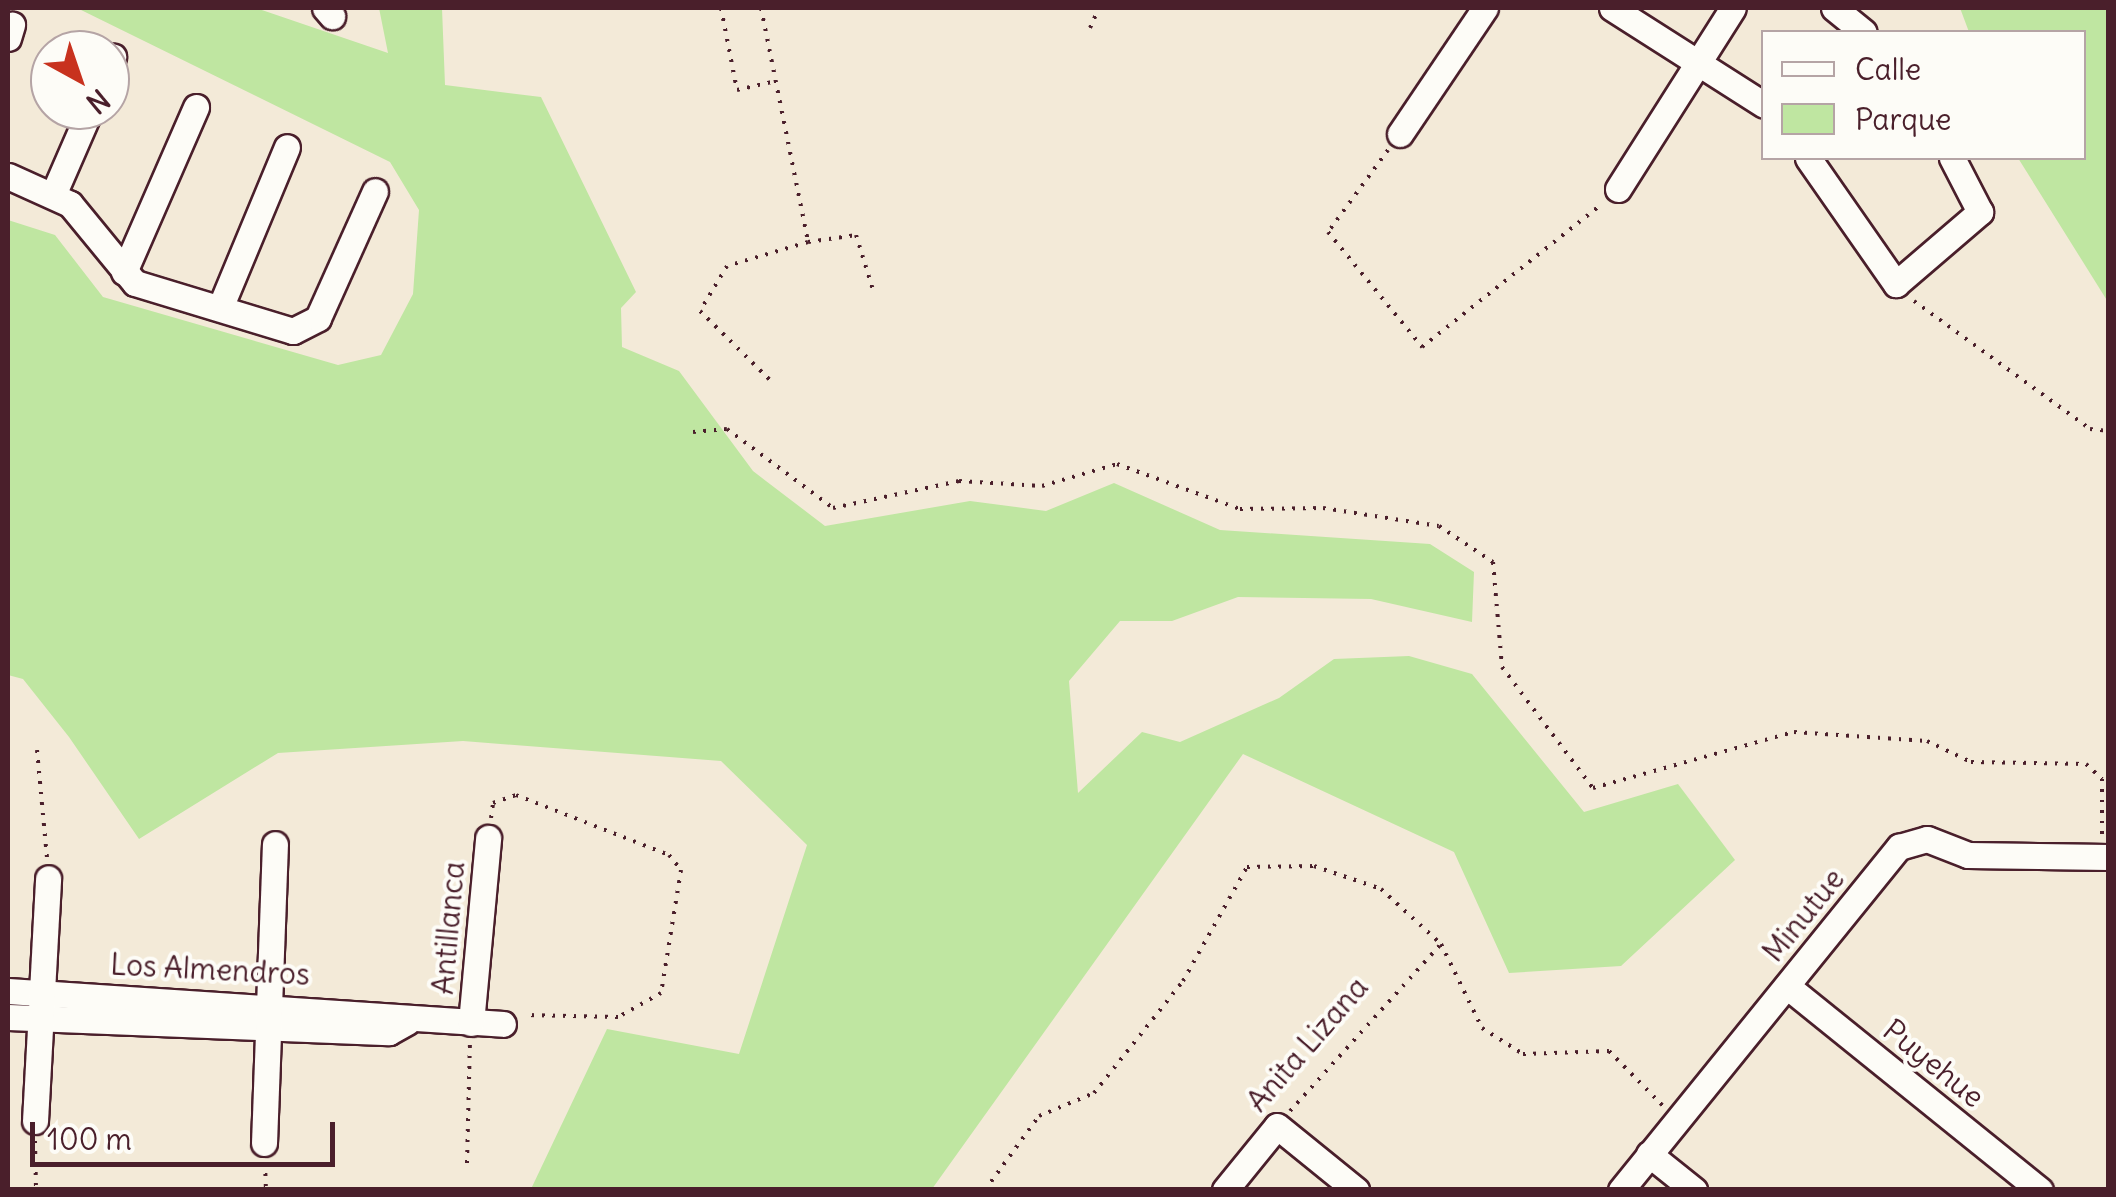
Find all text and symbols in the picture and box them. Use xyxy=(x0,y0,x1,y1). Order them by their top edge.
north arrow xyxy=(30,30,130,130)
legend xyxy=(1761,30,2086,160)
text: Calle xyxy=(1855,50,1921,88)
text: N xyxy=(79,81,117,121)
text: Parque xyxy=(1855,100,1951,138)
street label: Antillanca xyxy=(424,860,472,996)
street label: Minutue xyxy=(1755,861,1851,969)
street label: Los Almendros xyxy=(109,946,311,992)
street label: Anita Lizana xyxy=(1239,969,1375,1119)
street label: Puyehue xyxy=(1876,1011,1992,1115)
scale bar xyxy=(35,1102,340,1164)
text: 100 m xyxy=(47,1120,132,1158)

